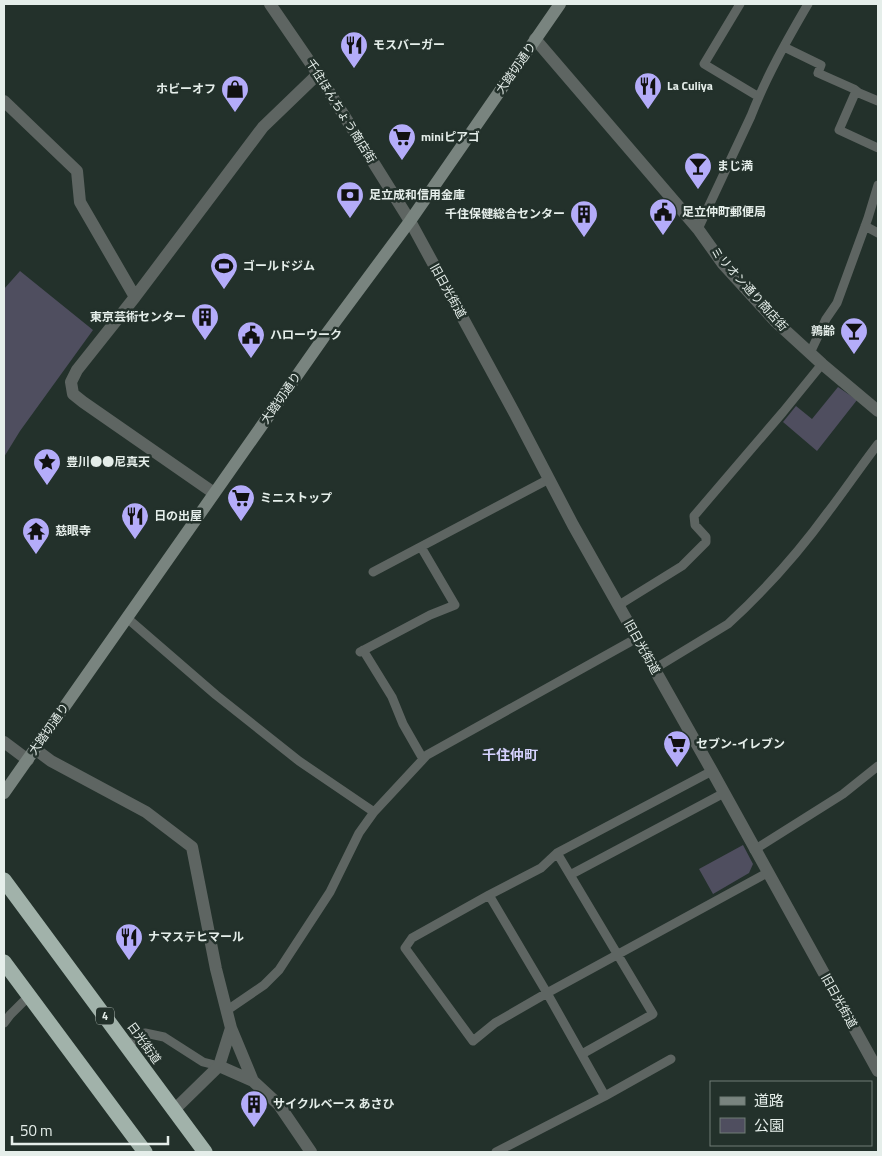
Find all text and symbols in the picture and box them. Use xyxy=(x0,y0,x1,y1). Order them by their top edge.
restaurant icon: モスバーガー xyxy=(339,30,369,69)
place label: モスバーガー xyxy=(373,35,445,54)
street label: 大踏切通り xyxy=(491,38,541,98)
street label: 千住ほんちょう商店街 xyxy=(302,55,381,167)
restaurant icon: La Culiya xyxy=(633,71,663,110)
shop icon: ホビーオフ xyxy=(220,74,250,113)
place label: La Culiya xyxy=(667,76,713,95)
place label: ホビーオフ xyxy=(156,79,216,98)
supermarket icon: miniピアゴ xyxy=(387,122,417,161)
place label: miniピアゴ xyxy=(421,127,480,146)
bar icon: まじ満 xyxy=(683,151,713,190)
place label: まじ満 xyxy=(717,156,753,175)
bank icon: 足立成和信用金庫 xyxy=(335,180,365,219)
place label: 足立成和信用金庫 xyxy=(369,185,465,204)
public building icon: 足立仲町郵便局 xyxy=(648,197,678,236)
building icon: 千住保健総合センター xyxy=(569,199,599,238)
place label: 足立仲町郵便局 xyxy=(682,202,766,221)
place label: 千住保健総合センター xyxy=(445,204,565,223)
street label: ミリオン通り商店街 xyxy=(706,242,793,335)
sports icon: ゴールドジム xyxy=(209,251,239,290)
place label: ゴールドジム xyxy=(243,256,315,275)
street label: 旧日光街道 xyxy=(426,260,471,322)
building icon: 東京芸術センター xyxy=(190,302,220,341)
place label: 東京芸術センター xyxy=(90,307,186,326)
bar icon: 鶉齢 xyxy=(839,316,869,355)
public building icon: ハローウーク xyxy=(236,320,266,359)
place label: 鶉齢 xyxy=(811,321,835,340)
place label: ハローウーク xyxy=(270,325,342,344)
street label: 大踏切通り xyxy=(256,368,306,428)
place icon: 豊川●●尼真天 xyxy=(32,447,62,486)
place label: 豊川●●尼真天 xyxy=(66,452,150,471)
supermarket icon: ミニストップ xyxy=(226,483,256,522)
place label: ミニストップ xyxy=(260,488,332,507)
restaurant icon: 日の出屋 xyxy=(120,501,150,540)
place label: 日の出屋 xyxy=(154,506,202,525)
temple icon: 慈眼寺 xyxy=(21,516,51,555)
place label: 慈眼寺 xyxy=(55,521,91,540)
street label: 旧日光街道 xyxy=(620,616,665,678)
street label: 大踏切通り xyxy=(24,699,74,759)
supermarket icon: セブン-イレブン xyxy=(662,729,692,768)
place label: セブン-イレブン xyxy=(696,734,785,753)
district label: 千住仲町 xyxy=(482,744,538,765)
restaurant icon: ナマステヒマール xyxy=(114,922,144,961)
place label: ナマステヒマール xyxy=(148,927,244,946)
street label: 旧日光街道 xyxy=(817,970,862,1032)
road number: 4 xyxy=(96,1008,114,1024)
street label: 日光街道 xyxy=(123,1018,166,1068)
legend xyxy=(710,1081,872,1146)
building icon: サイクルベース あさひ xyxy=(239,1089,269,1128)
text: 道路 xyxy=(754,1089,784,1112)
place label: サイクルベース あさひ xyxy=(273,1094,394,1113)
scale bar xyxy=(12,1114,169,1146)
text: 公園 xyxy=(754,1114,784,1137)
text: 50 m xyxy=(20,1119,53,1142)

